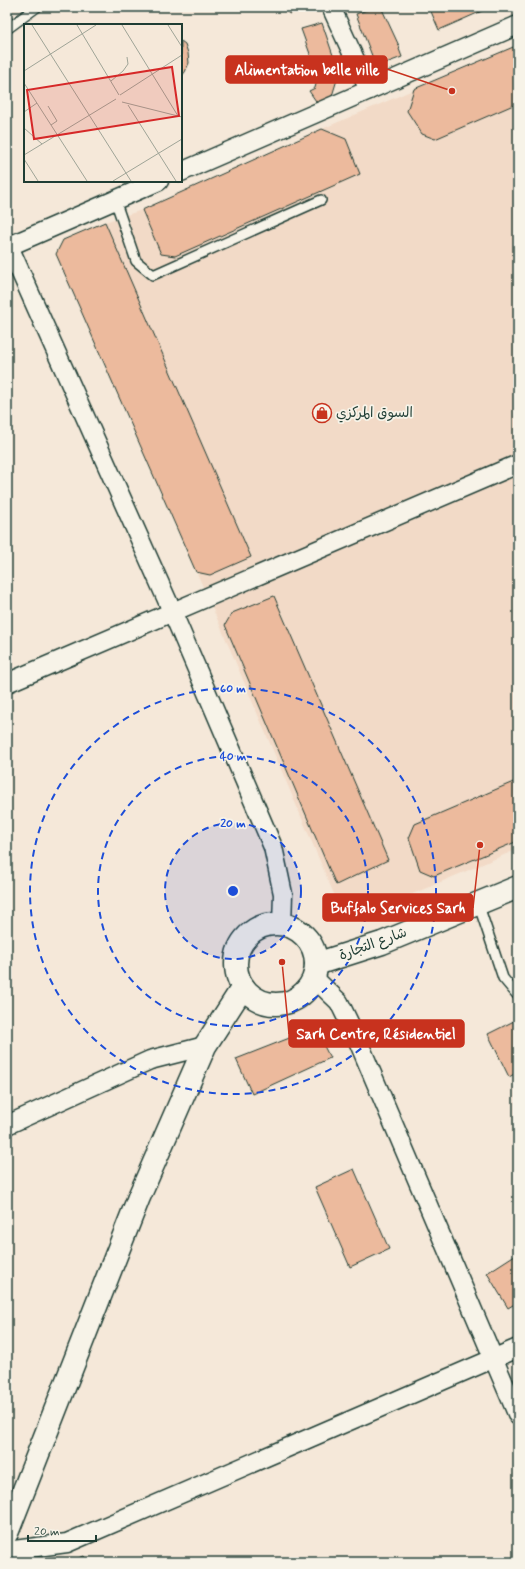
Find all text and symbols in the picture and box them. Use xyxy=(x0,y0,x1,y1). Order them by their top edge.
inset map xyxy=(24,24,182,182)
callout: Alimentation belle ville xyxy=(226,56,387,83)
text: Alimentation belle ville xyxy=(234,61,380,81)
shop icon: السوق المركزي xyxy=(311,402,333,424)
place label: السوق المركزي xyxy=(336,404,413,423)
text: 60 m xyxy=(220,681,246,697)
text: 40 m xyxy=(220,749,247,765)
text: 20 m xyxy=(220,816,246,832)
centre of rings xyxy=(226,884,240,898)
callout: Buffalo Services Sarh xyxy=(323,894,473,921)
text: Buffalo Services Sarh xyxy=(331,899,466,919)
street label: شارع التجارة xyxy=(337,923,409,965)
callout: Sarh Centre, Résidentiel xyxy=(289,1020,464,1047)
text: Sarh Centre, Résidentiel xyxy=(296,1025,456,1045)
scale bar xyxy=(28,1517,96,1543)
text: 20 m xyxy=(34,1524,60,1540)

